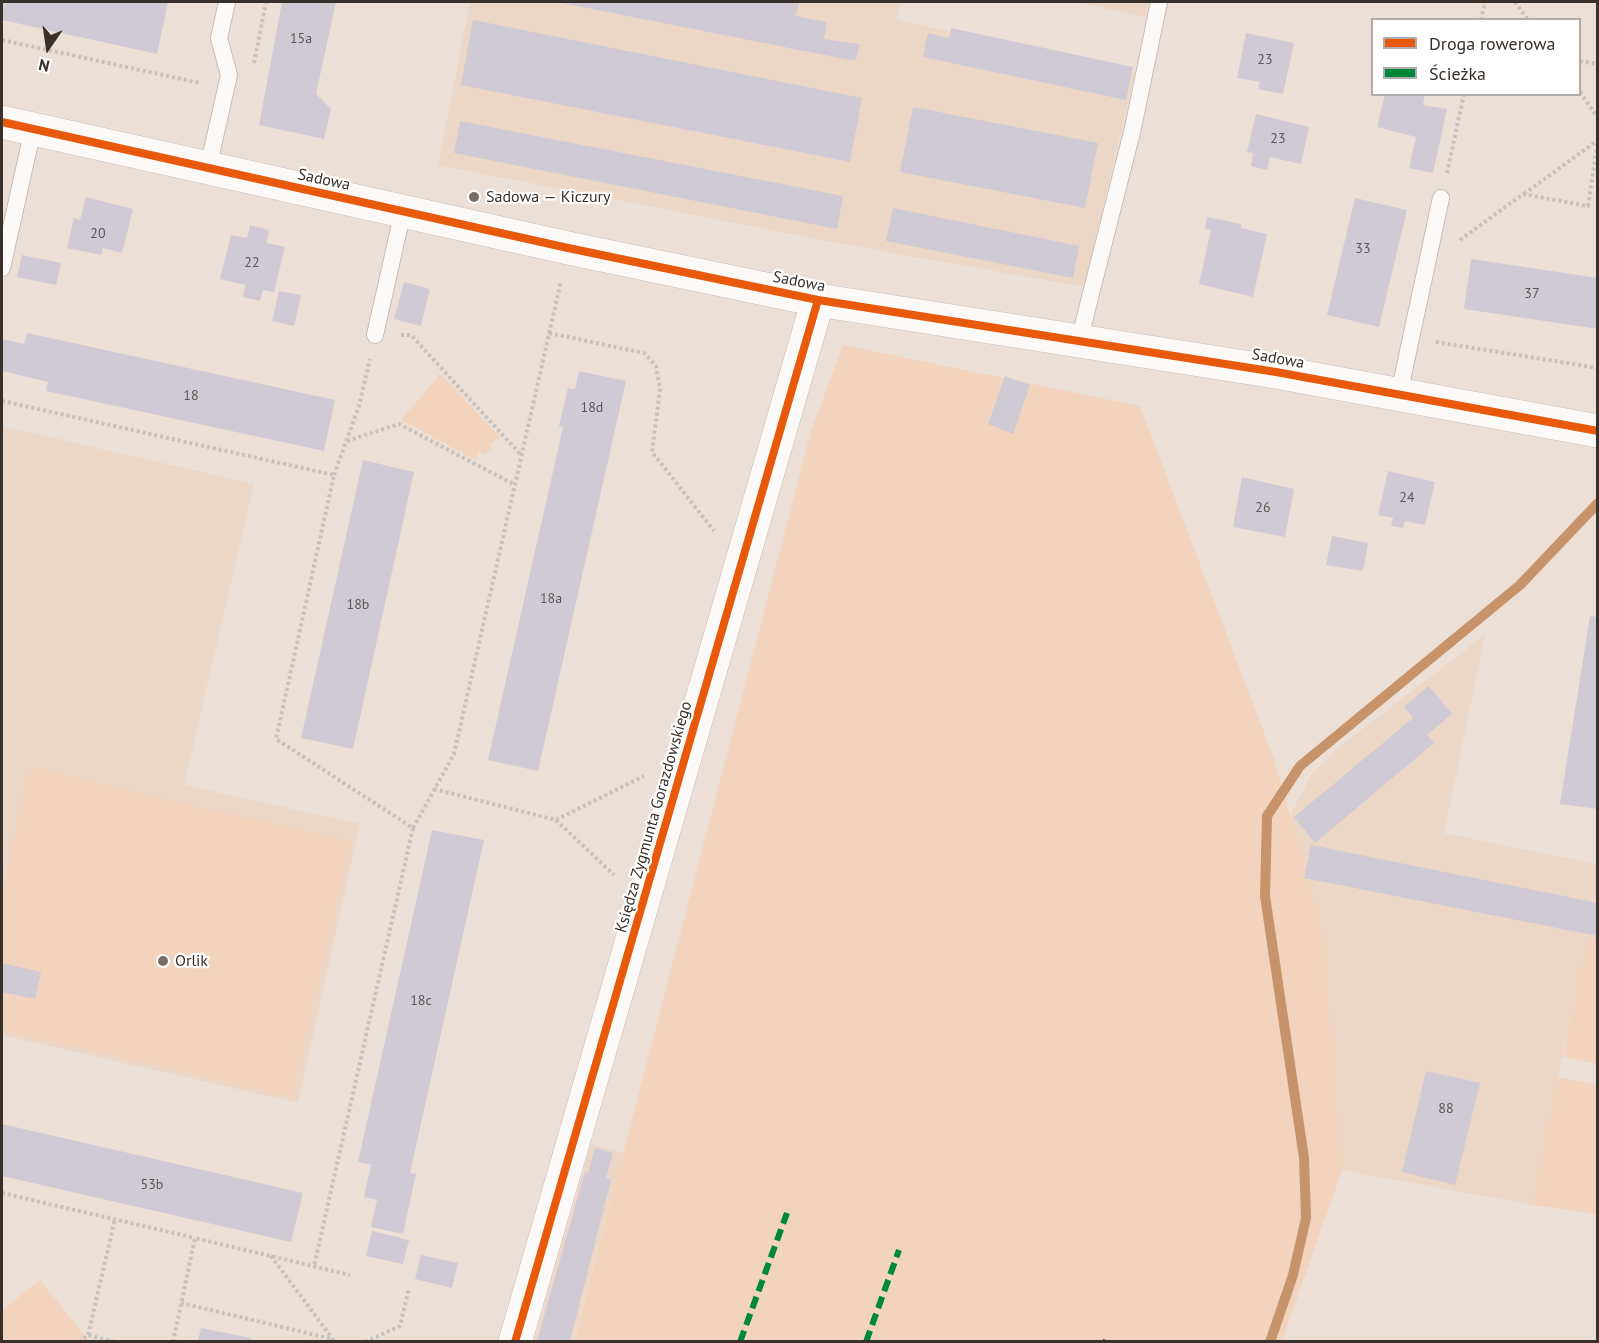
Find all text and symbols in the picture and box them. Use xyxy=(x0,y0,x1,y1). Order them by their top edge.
north arrow xyxy=(18,18,78,78)
legend xyxy=(1371,18,1581,96)
house number: 15a xyxy=(290,31,312,47)
text: Droga rowerowa xyxy=(1429,32,1555,55)
house number: 23 xyxy=(1257,52,1273,68)
text: N xyxy=(37,55,51,76)
text: Ścieżka xyxy=(1429,62,1486,85)
house number: 23 xyxy=(1270,131,1286,147)
street label: Sadowa xyxy=(296,165,352,195)
place label: Sadowa — Kiczury xyxy=(486,187,610,207)
marker: Sadowa — Kiczury xyxy=(467,190,481,204)
house number: 20 xyxy=(90,226,106,242)
house number: 33 xyxy=(1355,241,1371,257)
house number: 22 xyxy=(244,255,260,271)
street label: Sadowa xyxy=(771,268,827,296)
house number: 37 xyxy=(1524,286,1540,302)
street label: Sadowa xyxy=(1250,345,1306,373)
house number: 18 xyxy=(183,388,199,404)
house number: 18d xyxy=(581,400,603,416)
house number: 24 xyxy=(1399,490,1415,506)
house number: 26 xyxy=(1255,500,1271,516)
house number: 18a xyxy=(540,591,562,607)
house number: 18b xyxy=(347,597,369,613)
street label: Księdza Zygmunta Gorazdowskiego xyxy=(612,699,696,935)
place label: Orlik xyxy=(175,951,208,971)
marker: Orlik xyxy=(156,954,170,968)
house number: 18c xyxy=(410,993,432,1009)
house number: 88 xyxy=(1438,1101,1454,1117)
house number: 53b xyxy=(141,1177,163,1193)

